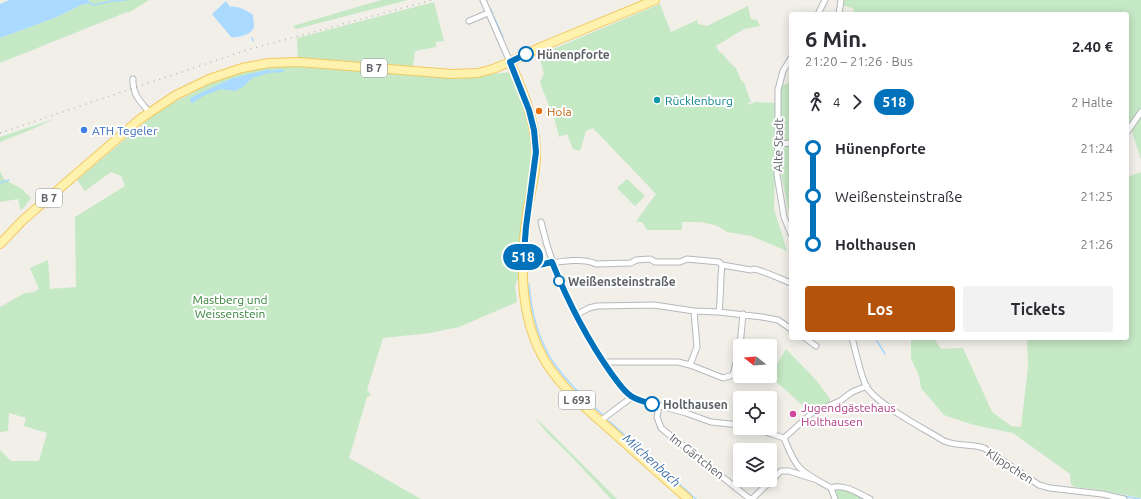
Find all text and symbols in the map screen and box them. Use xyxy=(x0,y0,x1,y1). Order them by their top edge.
text: 6 Min. xyxy=(805,26,867,51)
text: 2.40 € xyxy=(1072,38,1113,55)
marker: Hünenpforte xyxy=(518,46,534,62)
place label: Hünenpforte xyxy=(537,48,610,61)
text: 21:20 – 21:26 · Bus xyxy=(805,54,913,68)
road number: B 7 xyxy=(361,59,387,77)
icon: walk xyxy=(805,91,827,113)
icon: forward xyxy=(846,91,868,113)
place label: Rücklenburg xyxy=(665,94,733,107)
text: 518 xyxy=(882,94,906,110)
marker: Rücklenburg xyxy=(652,95,662,105)
text: 4 xyxy=(833,95,840,109)
text: 2 Halte xyxy=(1071,95,1113,109)
place label: Hola xyxy=(547,105,572,118)
marker: Hola xyxy=(534,106,544,116)
street label: Alte Stadt xyxy=(771,118,785,172)
place label: ATH Tegeler xyxy=(92,124,158,137)
marker: ATH Tegeler xyxy=(79,125,89,135)
text: Hünenpforte xyxy=(835,140,926,157)
text: 21:24 xyxy=(1080,141,1113,155)
text: Weißensteinstraße xyxy=(835,188,962,205)
road number: B 7 xyxy=(36,189,62,207)
text: 21:25 xyxy=(1080,189,1113,203)
text: Holthausen xyxy=(835,236,916,253)
text: 21:26 xyxy=(1080,237,1113,251)
line badge: 518 xyxy=(500,244,546,270)
text: 518 xyxy=(511,249,535,265)
marker: Weißensteinstraße xyxy=(553,275,565,287)
place label: Weißensteinstraße xyxy=(568,275,676,288)
button: Los xyxy=(805,286,955,332)
button: Tickets xyxy=(963,286,1113,332)
park label: Mastberg und Weissenstein xyxy=(192,293,268,320)
north arrow xyxy=(733,339,777,383)
map controls xyxy=(733,339,777,487)
road number: L 693 xyxy=(559,391,595,409)
button: locate xyxy=(733,391,777,435)
marker: Holthausen xyxy=(644,396,660,412)
place label: Holthausen xyxy=(663,398,728,411)
place label: Jugendgästehaus Holthausen xyxy=(801,401,896,428)
marker: Jugendgästehaus Holthausen xyxy=(788,409,798,419)
water label: Milchenbach xyxy=(620,431,684,489)
street label: Im Gärtchen xyxy=(667,431,727,481)
button: layers xyxy=(733,443,777,487)
street label: Klippchen xyxy=(984,446,1036,486)

